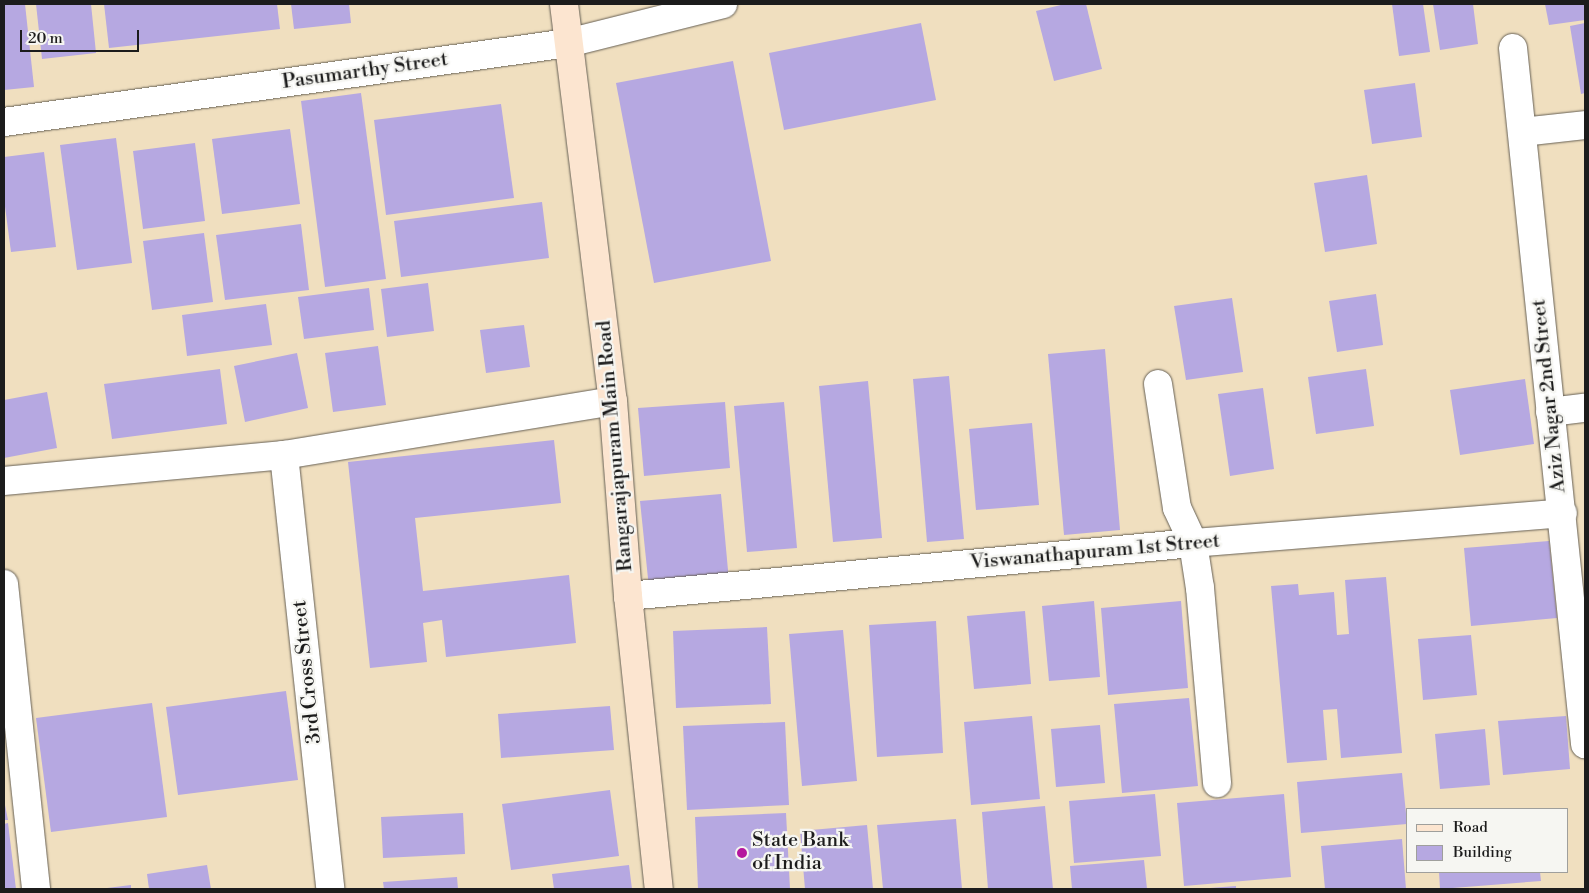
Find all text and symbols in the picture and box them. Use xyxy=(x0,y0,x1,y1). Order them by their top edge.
scale bar xyxy=(22,20,141,52)
text: 20 m xyxy=(28,29,63,48)
street label: Pasumarthy Street xyxy=(281,47,449,95)
street label: Aziz Nagar 2nd Street xyxy=(1527,298,1571,494)
street label: Rangarajapuram Main Road xyxy=(592,319,638,573)
street label: Viswanathapuram 1st Street xyxy=(969,529,1221,575)
street label: 3rd Cross Street xyxy=(288,599,326,745)
legend xyxy=(1406,808,1569,873)
text: Road xyxy=(1453,818,1488,837)
place label: State Bank of India xyxy=(752,829,849,876)
text: Building xyxy=(1453,843,1512,862)
marker: State Bank of India xyxy=(736,847,748,859)

